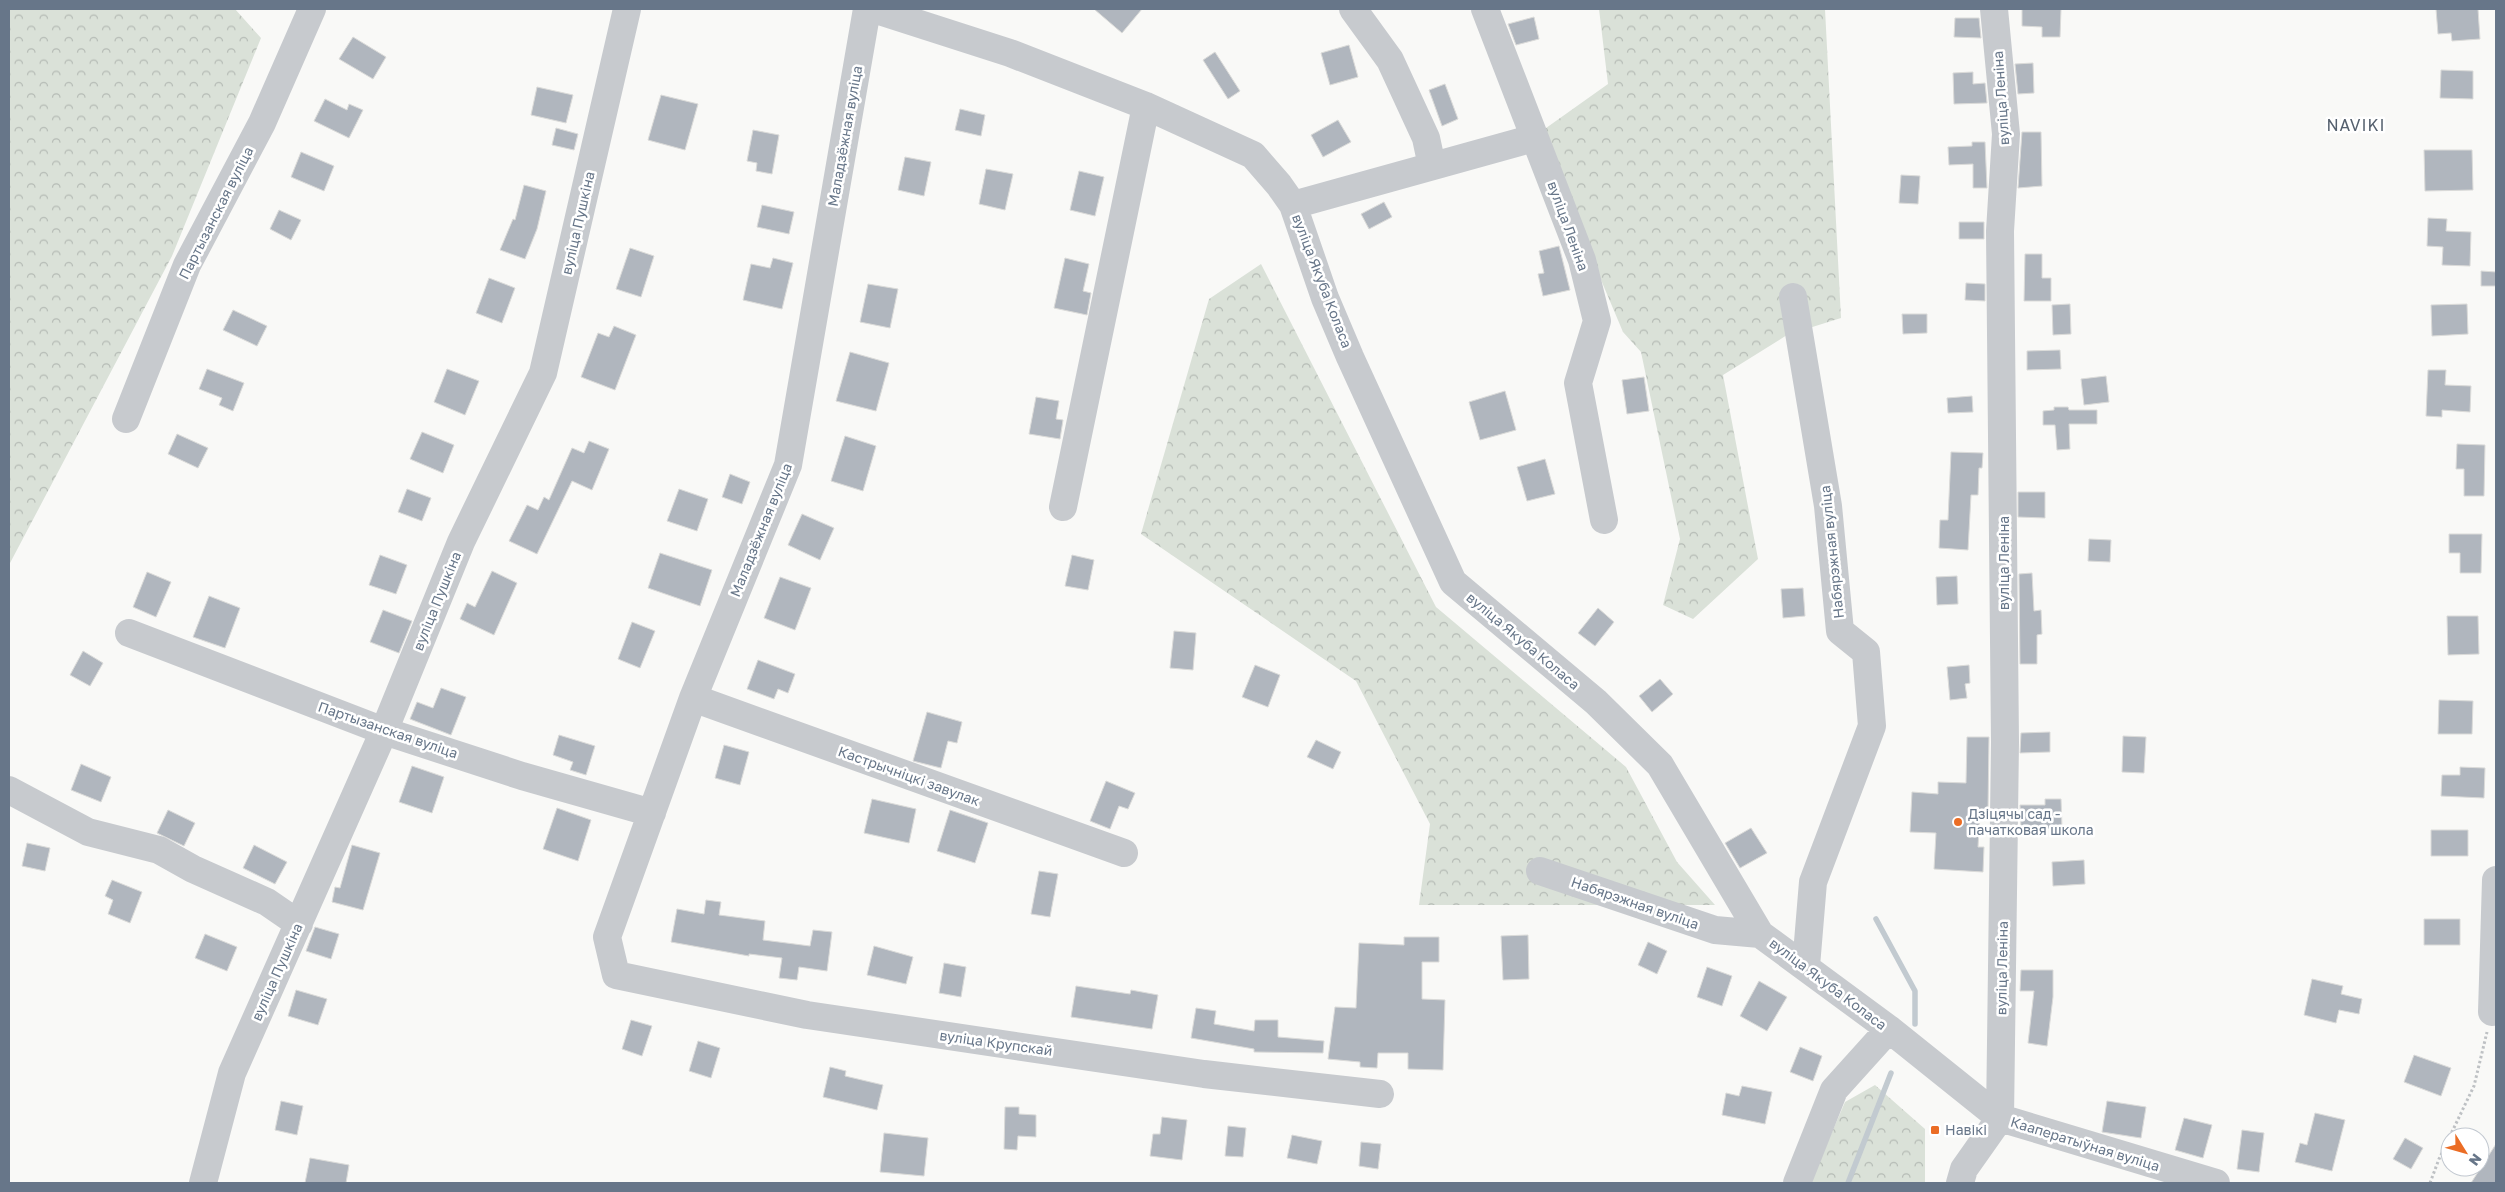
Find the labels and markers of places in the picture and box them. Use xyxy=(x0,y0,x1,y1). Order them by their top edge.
place label: Дзіцячы сад - пачатковая школа xyxy=(1968,805,2094,838)
marker: Дзіцячы сад - пачатковая школа xyxy=(1952,816,1964,828)
place label: Навікі xyxy=(1945,1121,1987,1138)
marker: Навікі xyxy=(1929,1124,1941,1136)

